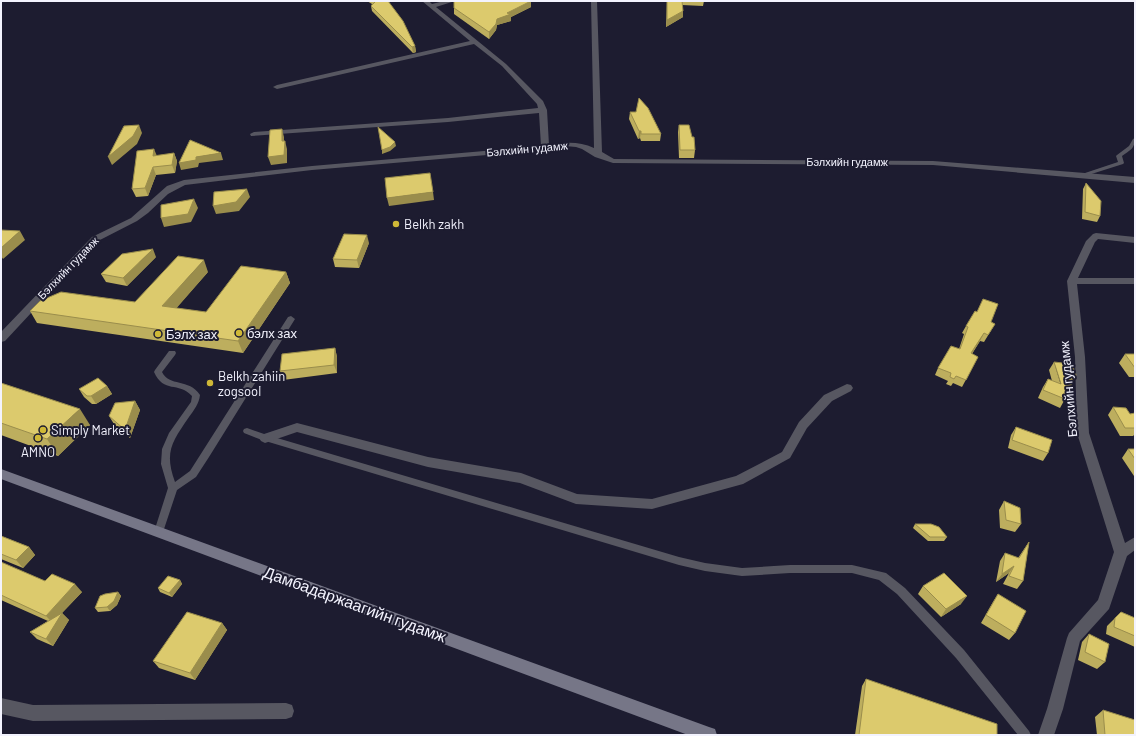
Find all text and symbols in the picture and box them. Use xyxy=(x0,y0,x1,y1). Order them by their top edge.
street label: Бэлхийн гудамж xyxy=(486,138,569,159)
street label: Бэлхийн гудамж xyxy=(806,155,888,168)
place label: Belkh zakh xyxy=(404,216,464,232)
marker: Belkh zakh xyxy=(391,219,401,229)
street label: Бэлхийн гудамж xyxy=(35,233,101,302)
place label: бэлх зах xyxy=(247,325,298,341)
place label: Бэлх зах xyxy=(166,326,218,342)
marker: бэлх зах xyxy=(234,328,244,338)
marker: Бэлх зах xyxy=(153,329,163,339)
street label: Бэлхийн гудамж xyxy=(1056,340,1080,438)
place label: Belkh zahiin zogsool xyxy=(218,368,285,399)
marker: Belkh zahiin zogsool xyxy=(205,378,215,388)
place label: Simply Market xyxy=(51,422,130,438)
marker: Simply Market xyxy=(38,425,48,435)
marker: AMNO xyxy=(33,433,43,443)
place label: AMNO xyxy=(21,444,55,460)
street label: Дамбадаржаагийн гудамж xyxy=(261,562,449,646)

